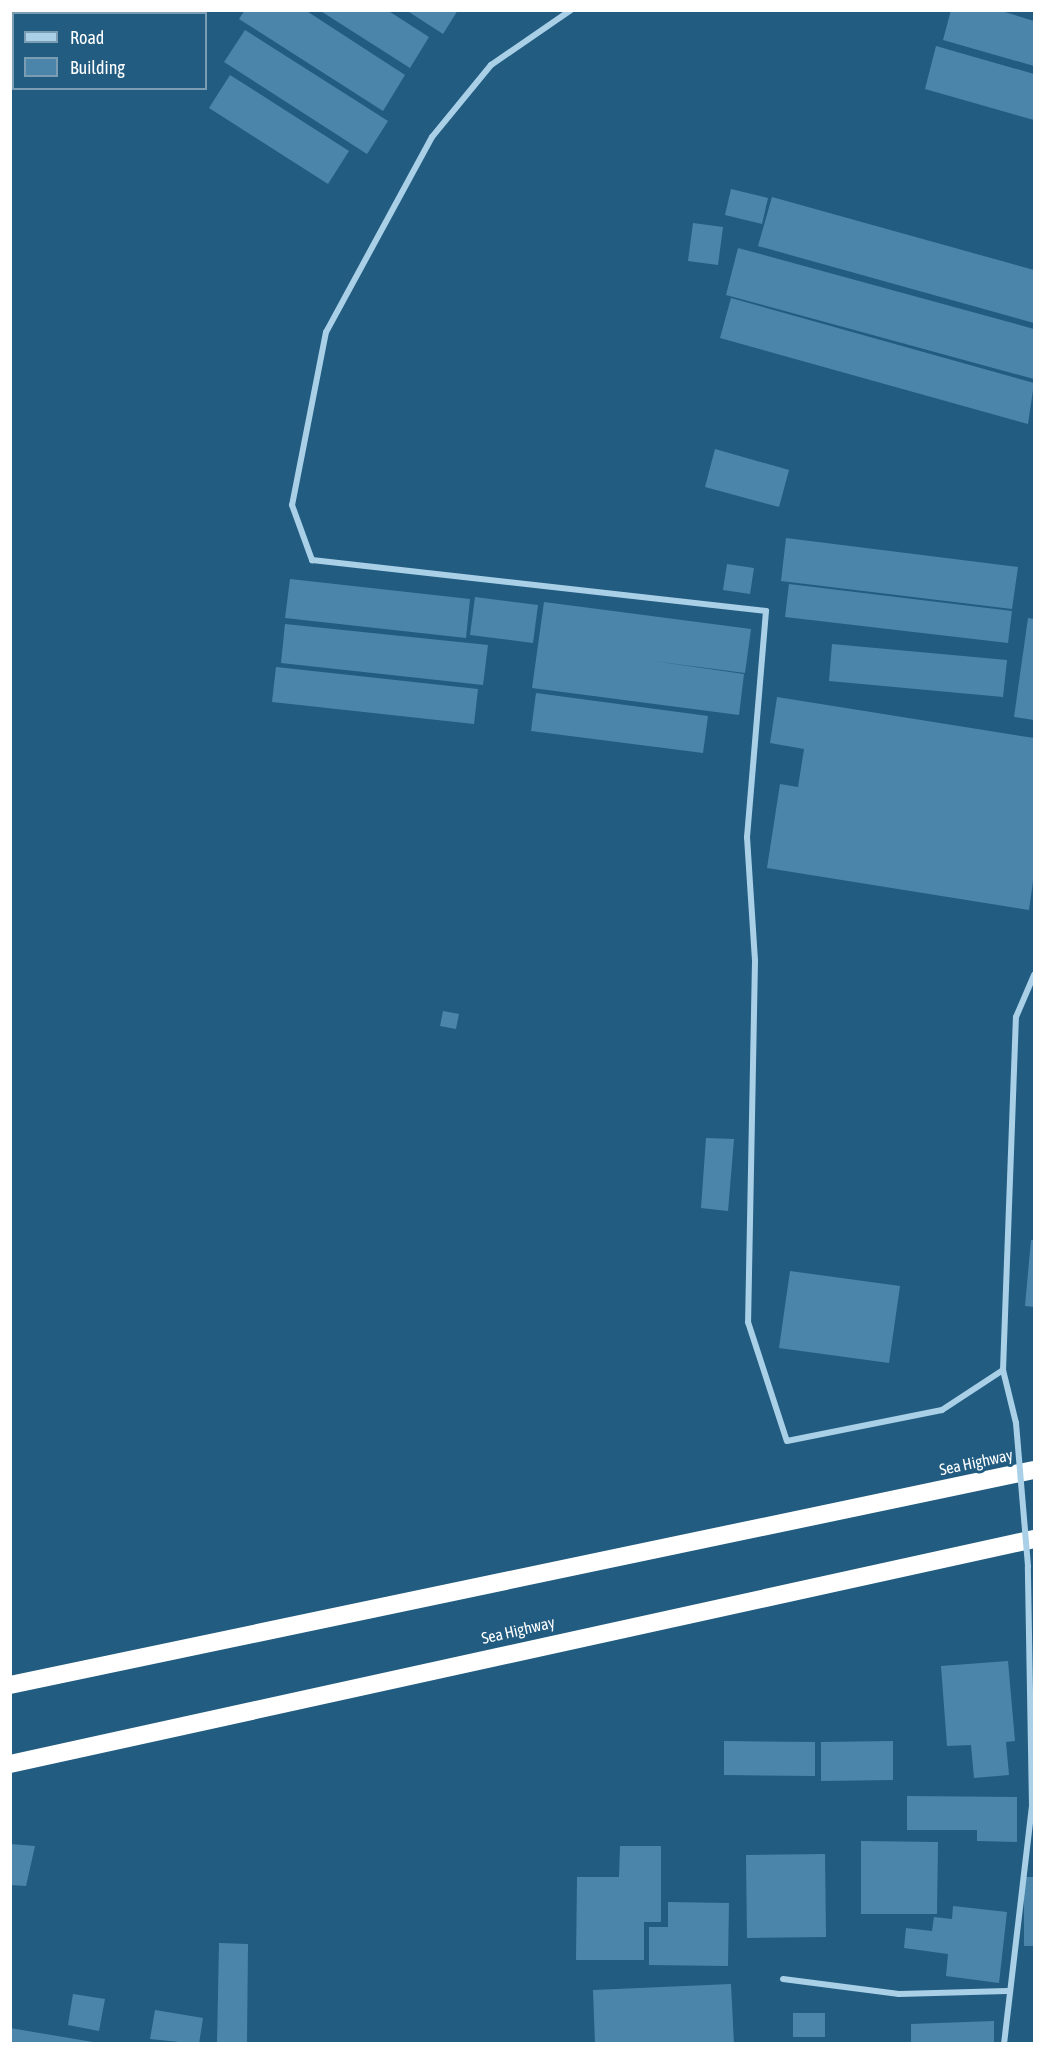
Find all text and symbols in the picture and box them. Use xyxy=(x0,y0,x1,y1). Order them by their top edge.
legend xyxy=(12,12,207,90)
text: Road xyxy=(70,27,104,48)
text: Building xyxy=(70,57,125,78)
street label: Sea Highway xyxy=(937,1445,1015,1479)
street label: Sea Highway xyxy=(479,1612,557,1648)

